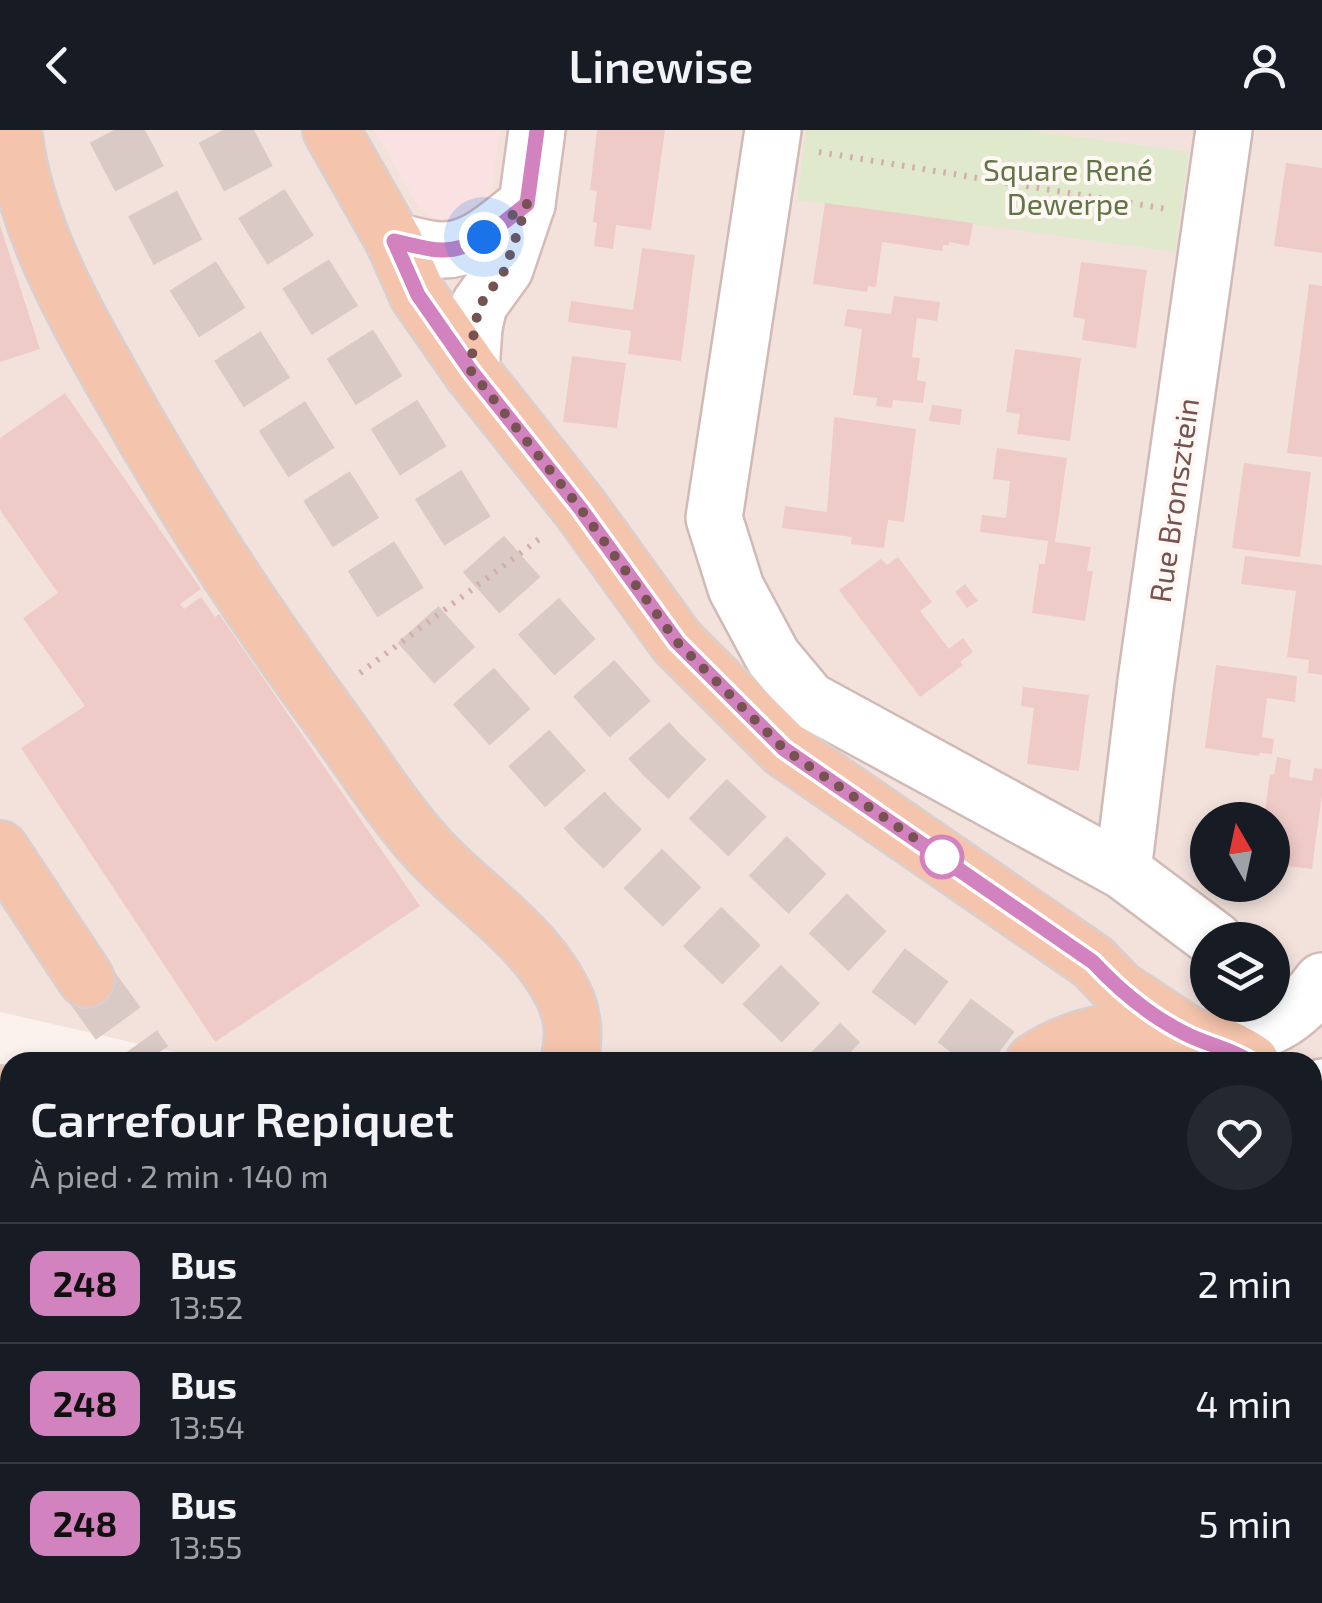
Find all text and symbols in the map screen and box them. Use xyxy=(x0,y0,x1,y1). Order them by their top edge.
icon: back xyxy=(30,38,85,93)
text: Linewise xyxy=(569,38,753,92)
icon: person xyxy=(1237,38,1292,93)
park label: Square René Dewerpe xyxy=(983,151,1153,221)
your location xyxy=(459,212,509,262)
street label: Rue Bronsztein xyxy=(1141,395,1205,605)
north arrow xyxy=(1190,802,1290,902)
map controls xyxy=(1190,802,1290,1022)
unlabelled marker xyxy=(921,836,963,878)
button: layers xyxy=(1190,922,1290,1022)
button: heart xyxy=(1187,1085,1292,1190)
text: Carrefour Repiquet xyxy=(30,1089,454,1147)
text: À pied · 2 min · 140 m xyxy=(30,1156,329,1194)
text: Bus xyxy=(170,1241,237,1287)
text: 2 min xyxy=(1197,1260,1292,1306)
text: 248 xyxy=(53,1262,117,1304)
text: 13:52 xyxy=(170,1287,243,1325)
text: Bus xyxy=(170,1361,237,1407)
text: 4 min xyxy=(1195,1380,1292,1426)
text: 248 xyxy=(53,1382,117,1424)
text: 13:54 xyxy=(170,1407,245,1445)
text: Bus xyxy=(170,1481,237,1527)
text: 5 min xyxy=(1198,1500,1292,1546)
text: 248 xyxy=(53,1502,117,1544)
text: 13:55 xyxy=(170,1527,242,1565)

